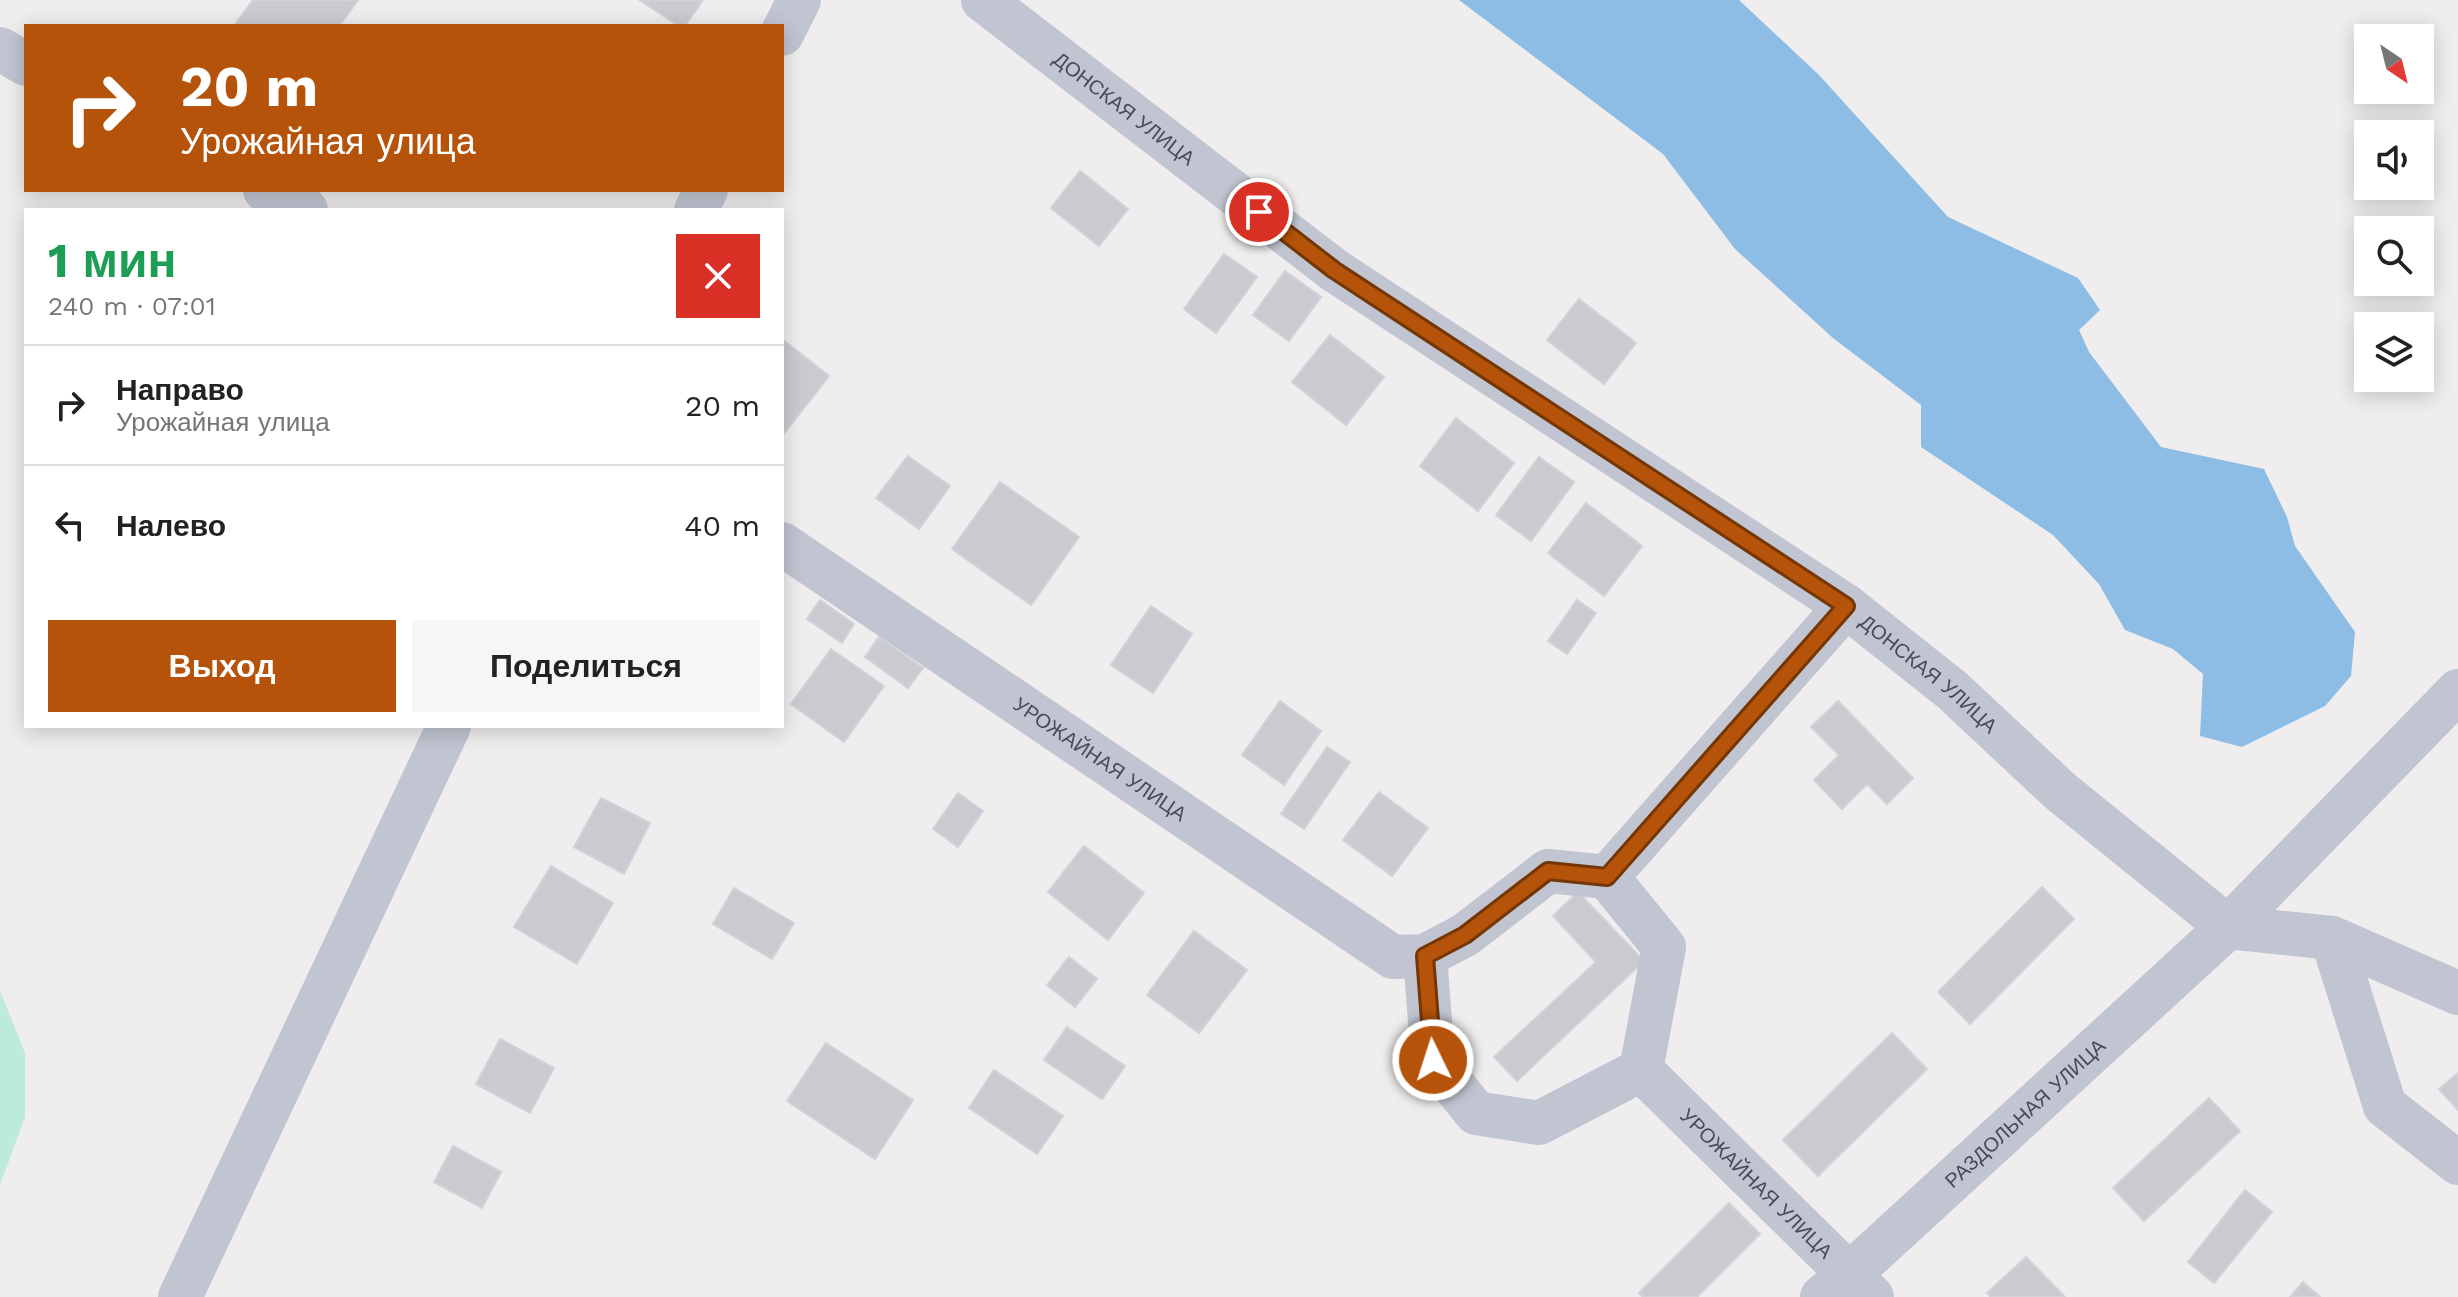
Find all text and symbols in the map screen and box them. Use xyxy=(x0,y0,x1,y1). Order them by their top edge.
north arrow xyxy=(2354,24,2434,104)
map controls xyxy=(2354,24,2434,392)
street label: ДОНСКАЯ УЛИЦА xyxy=(1049,47,1200,171)
text: 20 m xyxy=(180,54,318,120)
icon: right xyxy=(48,56,152,160)
button: sound xyxy=(2354,120,2434,200)
text: Урожайная улица xyxy=(180,121,476,163)
pin xyxy=(1225,178,1293,246)
icon: arrive xyxy=(1237,190,1281,234)
button: search xyxy=(2354,216,2434,296)
text: 1 мин xyxy=(48,232,176,289)
button: close xyxy=(676,234,760,318)
text: 240 m · 07:01 xyxy=(48,291,216,321)
button: layers xyxy=(2354,312,2434,392)
text: Направо xyxy=(116,372,244,407)
icon: right xyxy=(48,383,92,427)
text: 20 m xyxy=(685,388,760,423)
text: Урожайная улица xyxy=(116,407,330,437)
icon: left xyxy=(48,503,92,547)
text: Налево xyxy=(116,508,226,543)
text: 40 m xyxy=(684,508,760,543)
street label: ДОНСКАЯ УЛИЦА xyxy=(1855,609,2003,738)
button: Выход xyxy=(48,620,396,712)
button: Поделиться xyxy=(412,620,760,712)
street label: УРОЖАЙНАЯ УЛИЦА xyxy=(1009,692,1192,826)
position arrow xyxy=(1391,1018,1475,1102)
street label: РАЗДОЛЬНАЯ УЛИЦА xyxy=(1940,1033,2111,1193)
street label: УРОЖАЙНАЯ УЛИЦА xyxy=(1675,1103,1838,1264)

